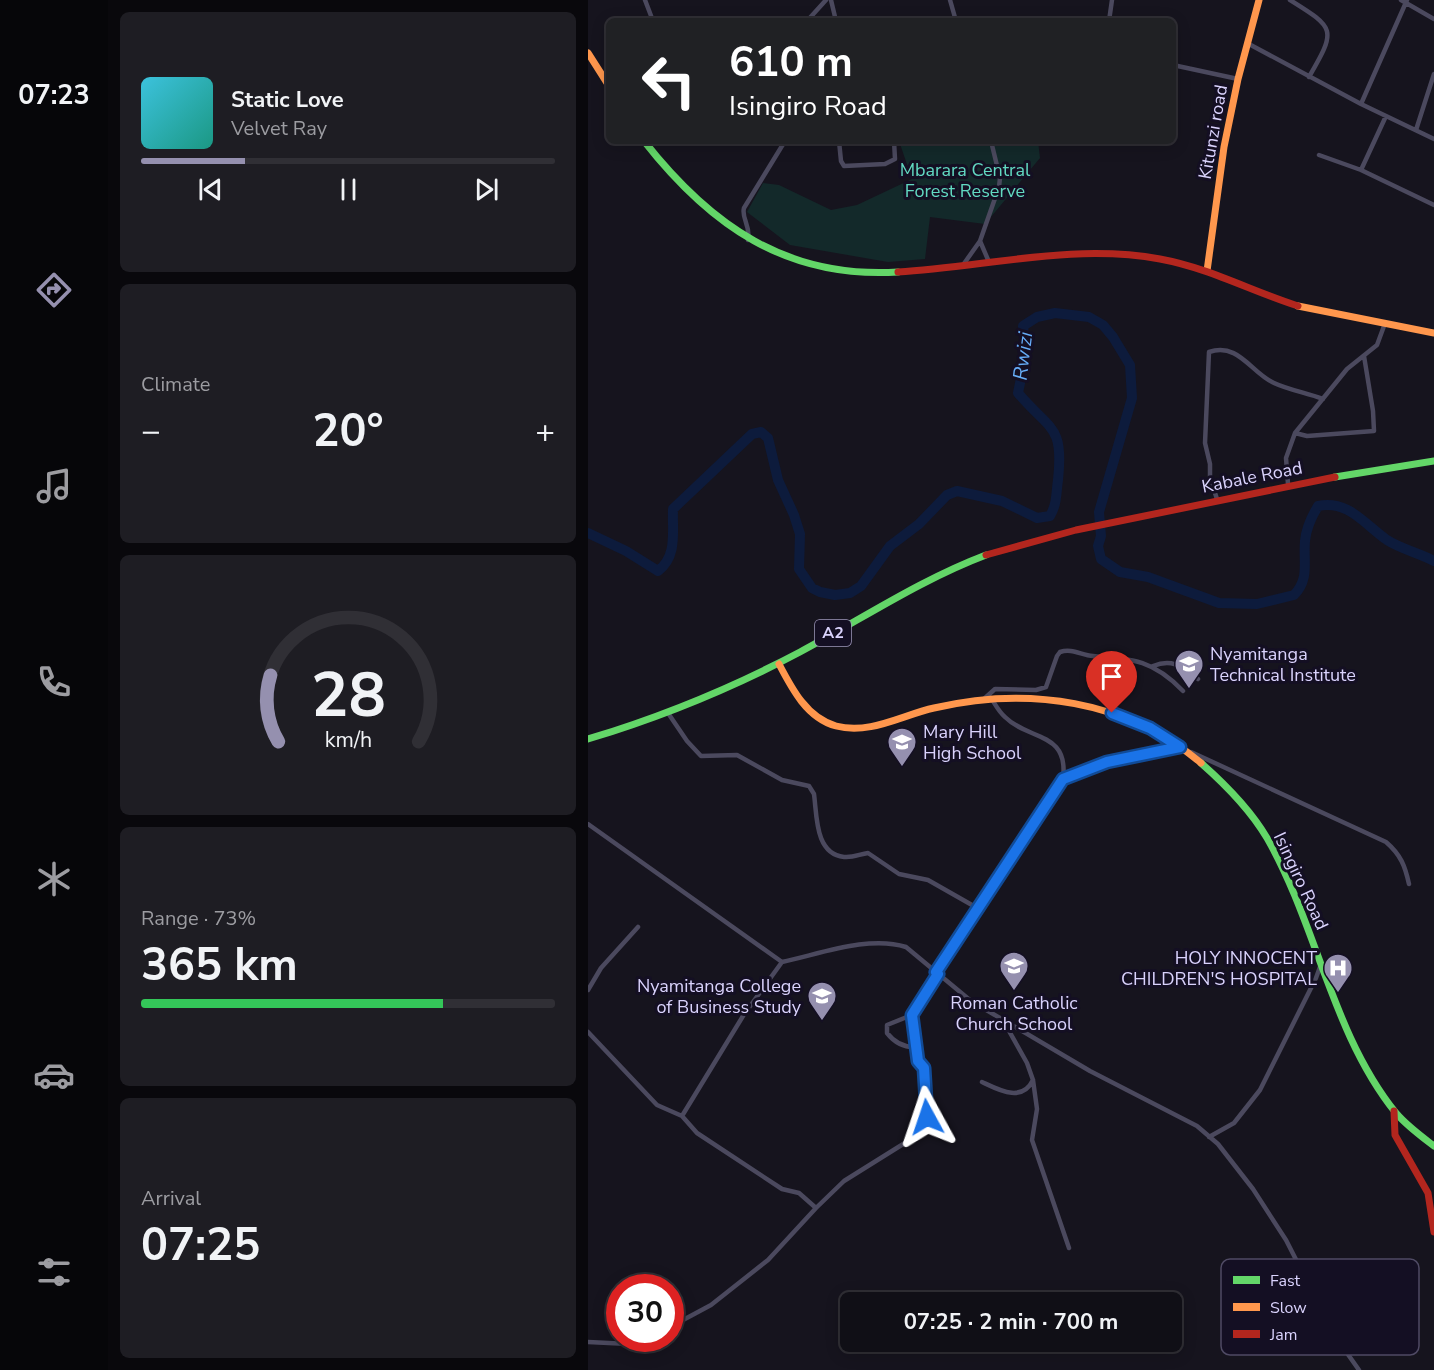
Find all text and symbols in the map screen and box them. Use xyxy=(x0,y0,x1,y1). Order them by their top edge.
text: 610 m xyxy=(729,34,853,91)
icon: left xyxy=(630,42,708,120)
text: 07:23 xyxy=(18,77,90,114)
street label: Kitunzi road xyxy=(1193,83,1233,181)
text: Static Love xyxy=(231,85,344,115)
text: Isingiro Road xyxy=(729,88,887,125)
text: Velvet Ray xyxy=(231,115,327,142)
park label: Mbarara Central Forest Reserve xyxy=(900,158,1031,203)
icon: previous xyxy=(194,173,227,206)
icon: pause xyxy=(332,173,365,206)
icon: next xyxy=(470,173,503,206)
icon: directions xyxy=(33,269,75,311)
water label: Rwizi xyxy=(1007,330,1039,382)
text: Climate xyxy=(141,371,210,398)
text: 20° xyxy=(312,401,384,462)
text: − xyxy=(141,409,161,454)
text: + xyxy=(535,409,555,454)
street label: Kabale Road xyxy=(1200,455,1304,499)
icon: music xyxy=(33,465,75,507)
road number: A2 xyxy=(815,620,851,646)
place label: Nyamitanga Technical Institute xyxy=(1210,642,1356,687)
school or university icon: Nyamitanga Technical Institute xyxy=(1173,648,1205,690)
pin xyxy=(1086,651,1137,713)
text: 28 xyxy=(311,653,385,738)
icon: arrive xyxy=(1095,660,1128,693)
icon: phone xyxy=(33,661,75,703)
place label: Mary Hill High School xyxy=(923,720,1022,765)
text: km/h xyxy=(324,725,372,755)
school or university icon: Mary Hill High School xyxy=(886,726,918,768)
street label: Isingiro Road xyxy=(1268,828,1334,934)
icon: climate xyxy=(33,858,75,900)
text: Range · 73% xyxy=(141,905,256,932)
text: 365 km xyxy=(141,935,298,996)
place label: HOLY INNOCENT CHILDREN'S HOSPITAL xyxy=(1121,946,1317,991)
school or university icon: Roman Catholic Church School xyxy=(998,950,1030,992)
hospital icon: HOLY INNOCENT CHILDREN'S HOSPITAL xyxy=(1322,952,1354,994)
place label: Nyamitanga College of Business Study xyxy=(637,974,802,1019)
school or university icon: Nyamitanga College of Business Study xyxy=(806,980,838,1022)
place label: Roman Catholic Church School xyxy=(950,991,1078,1036)
icon: car xyxy=(33,1054,75,1096)
position arrow xyxy=(895,1085,959,1149)
text: Arrival xyxy=(141,1185,201,1212)
text: 07:25 xyxy=(141,1215,260,1276)
icon: filters xyxy=(33,1251,75,1293)
legend xyxy=(1221,1259,1419,1355)
text: Fast xyxy=(1270,1270,1301,1292)
speed limit sign: 30 xyxy=(606,1274,684,1352)
text: Slow xyxy=(1270,1297,1307,1319)
text: 07:25 · 2 min · 700 m xyxy=(904,1307,1118,1337)
text: Jam xyxy=(1269,1324,1297,1346)

